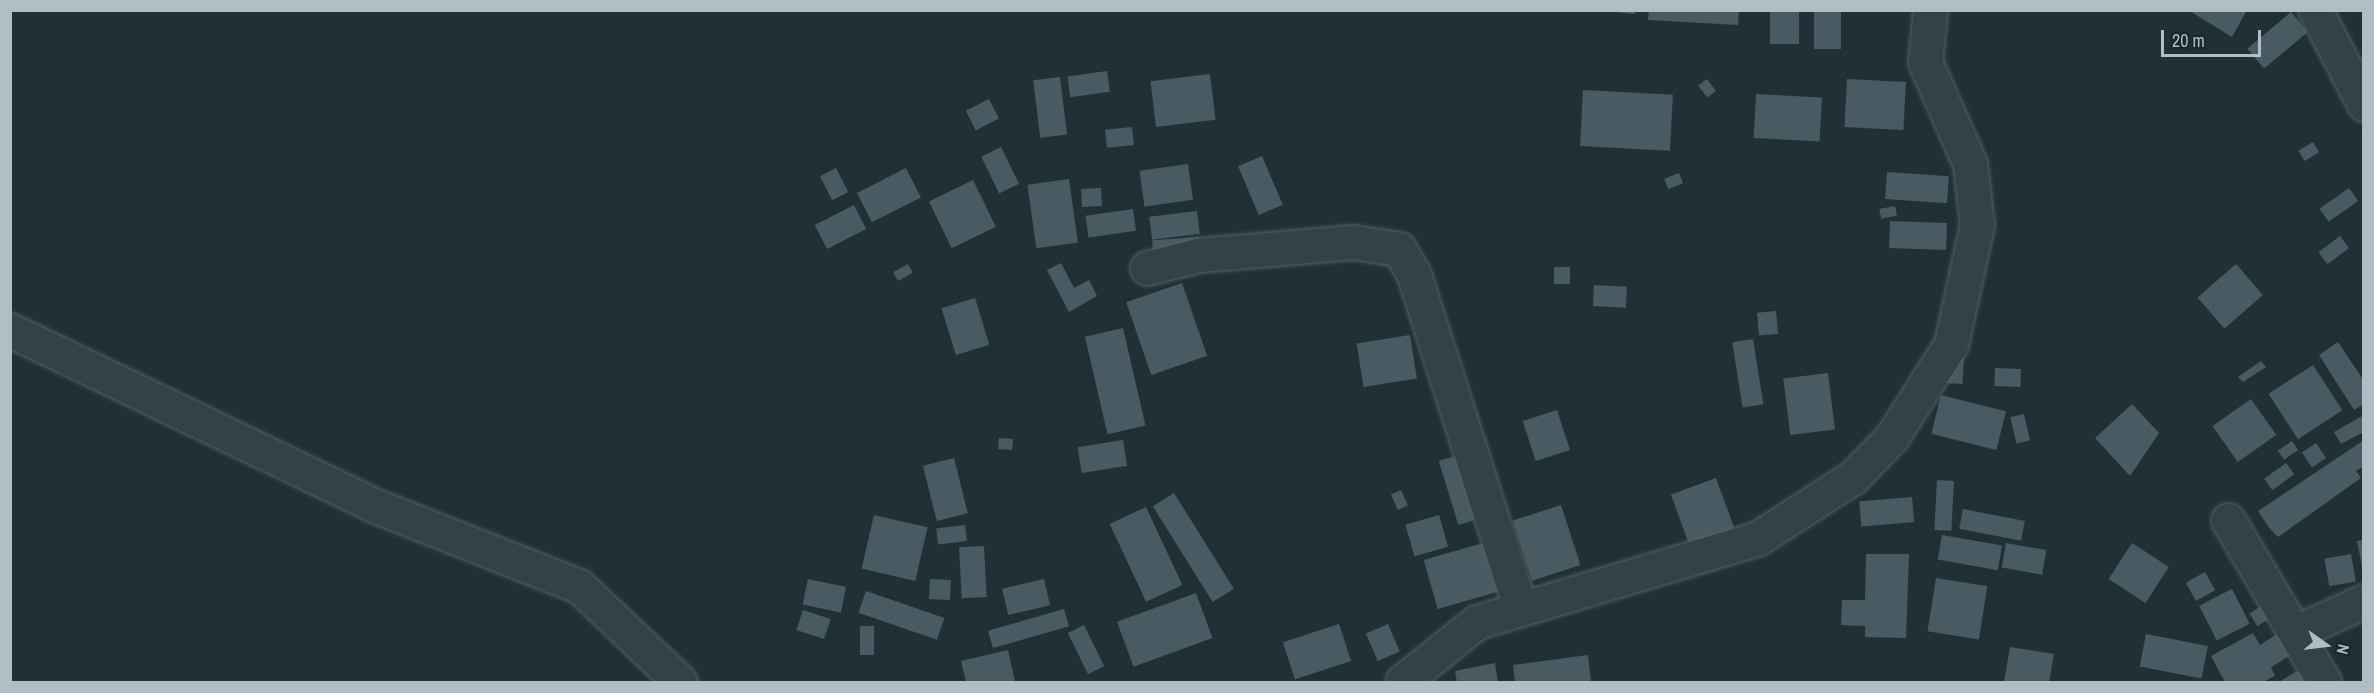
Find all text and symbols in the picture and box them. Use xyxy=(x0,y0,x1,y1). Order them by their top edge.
scale bar xyxy=(2164,18,2264,56)
text: 20 m xyxy=(2172,28,2205,53)
north arrow xyxy=(2296,615,2356,675)
text: N xyxy=(2332,642,2355,657)

